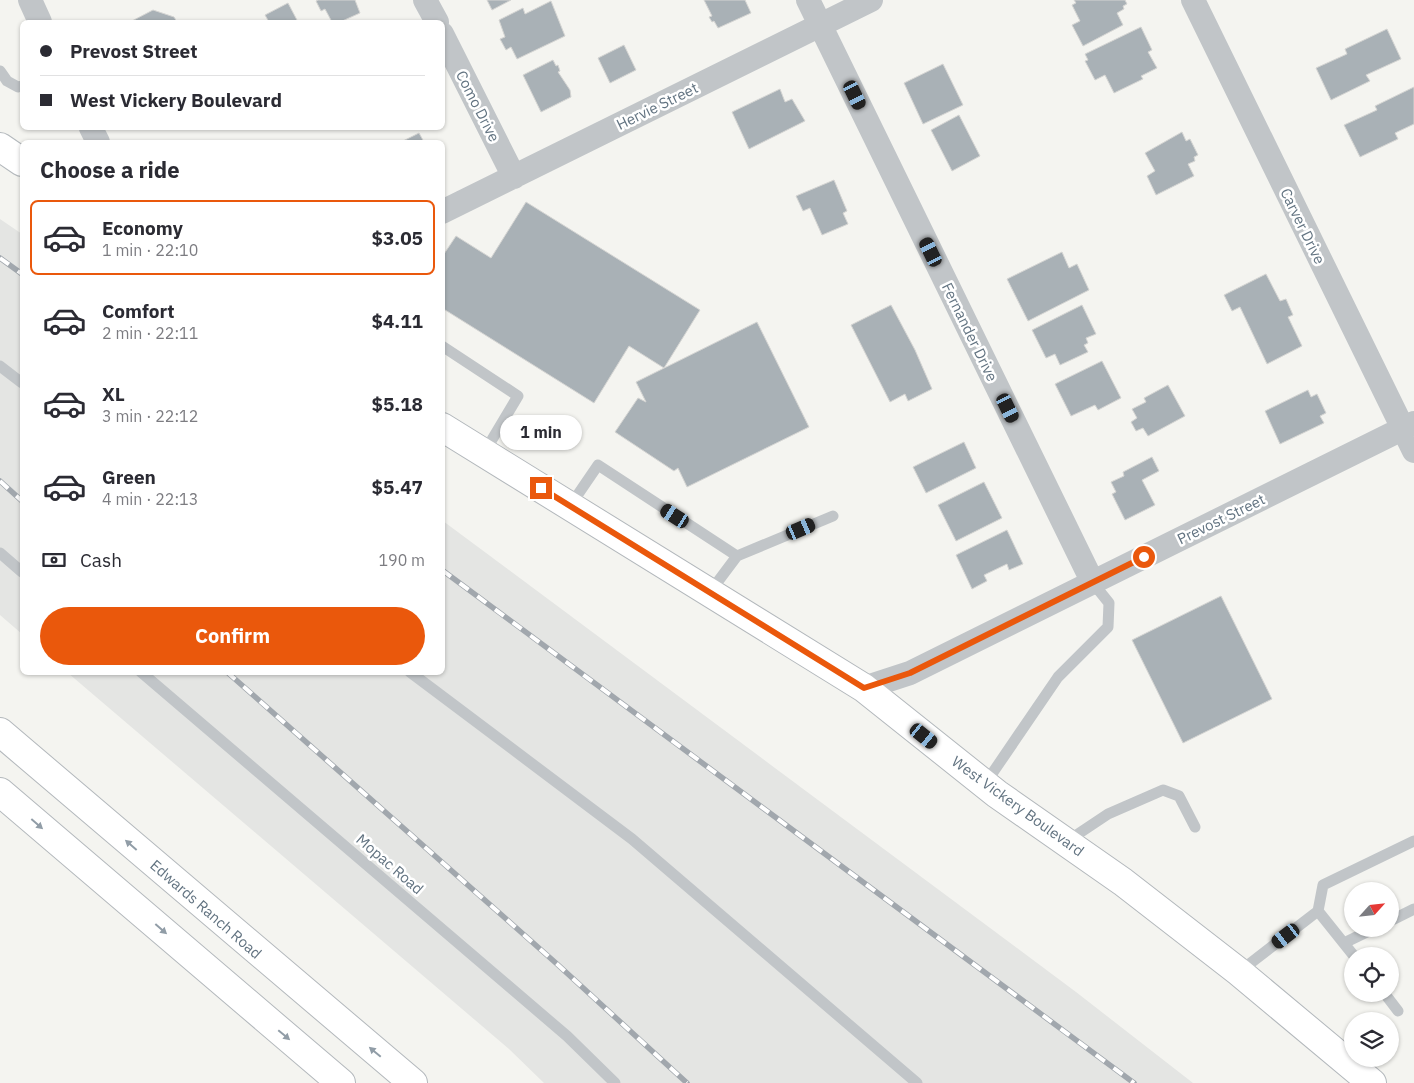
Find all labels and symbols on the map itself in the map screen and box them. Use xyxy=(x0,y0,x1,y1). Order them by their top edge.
street label: Como Drive xyxy=(452,67,504,145)
street label: Hervie Street xyxy=(613,78,701,134)
car xyxy=(841,78,868,112)
street label: Carver Drive xyxy=(1276,185,1330,267)
car xyxy=(917,235,944,269)
street label: Fernander Drive xyxy=(938,279,1002,385)
car xyxy=(994,391,1021,425)
callout: 1 min xyxy=(500,416,582,450)
route end xyxy=(530,477,552,499)
street label: Prevost Street xyxy=(1174,490,1268,548)
car xyxy=(658,502,691,530)
car xyxy=(784,516,817,542)
route start xyxy=(1133,546,1155,568)
car xyxy=(907,721,940,751)
street label: West Vickery Boulevard xyxy=(948,752,1088,860)
one-way arrow xyxy=(30,818,43,829)
street label: Mopac Road xyxy=(352,830,428,898)
one-way arrow xyxy=(125,839,138,850)
street label: Edwards Ranch Road xyxy=(146,855,266,963)
north arrow xyxy=(1344,882,1399,938)
car xyxy=(1269,921,1302,951)
one-way arrow xyxy=(154,924,167,935)
one-way arrow xyxy=(278,1029,291,1040)
one-way arrow xyxy=(369,1046,382,1057)

